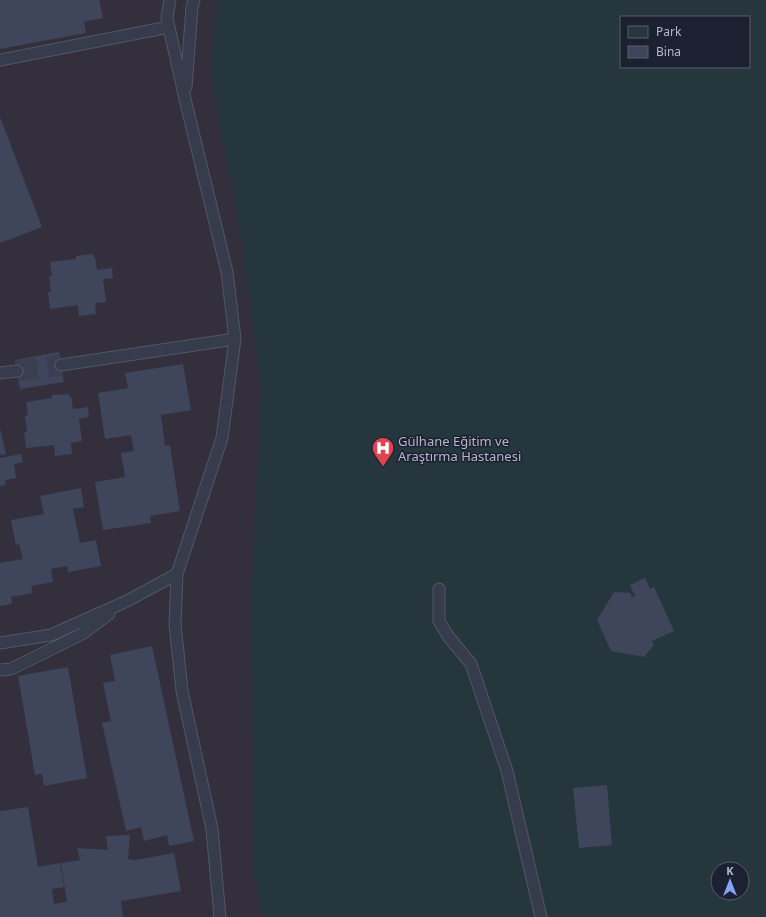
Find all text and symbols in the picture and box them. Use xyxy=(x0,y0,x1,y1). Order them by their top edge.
legend xyxy=(620,16,750,68)
text: Park xyxy=(656,23,682,40)
text: Bina xyxy=(656,43,681,60)
place label: Gülhane Eğitim ve Araştırma Hastanesi xyxy=(398,432,521,465)
hospital icon: Gülhane Eğitim ve Araştırma Hastanesi xyxy=(370,435,396,468)
north arrow xyxy=(710,861,750,901)
text: K xyxy=(726,863,734,878)

